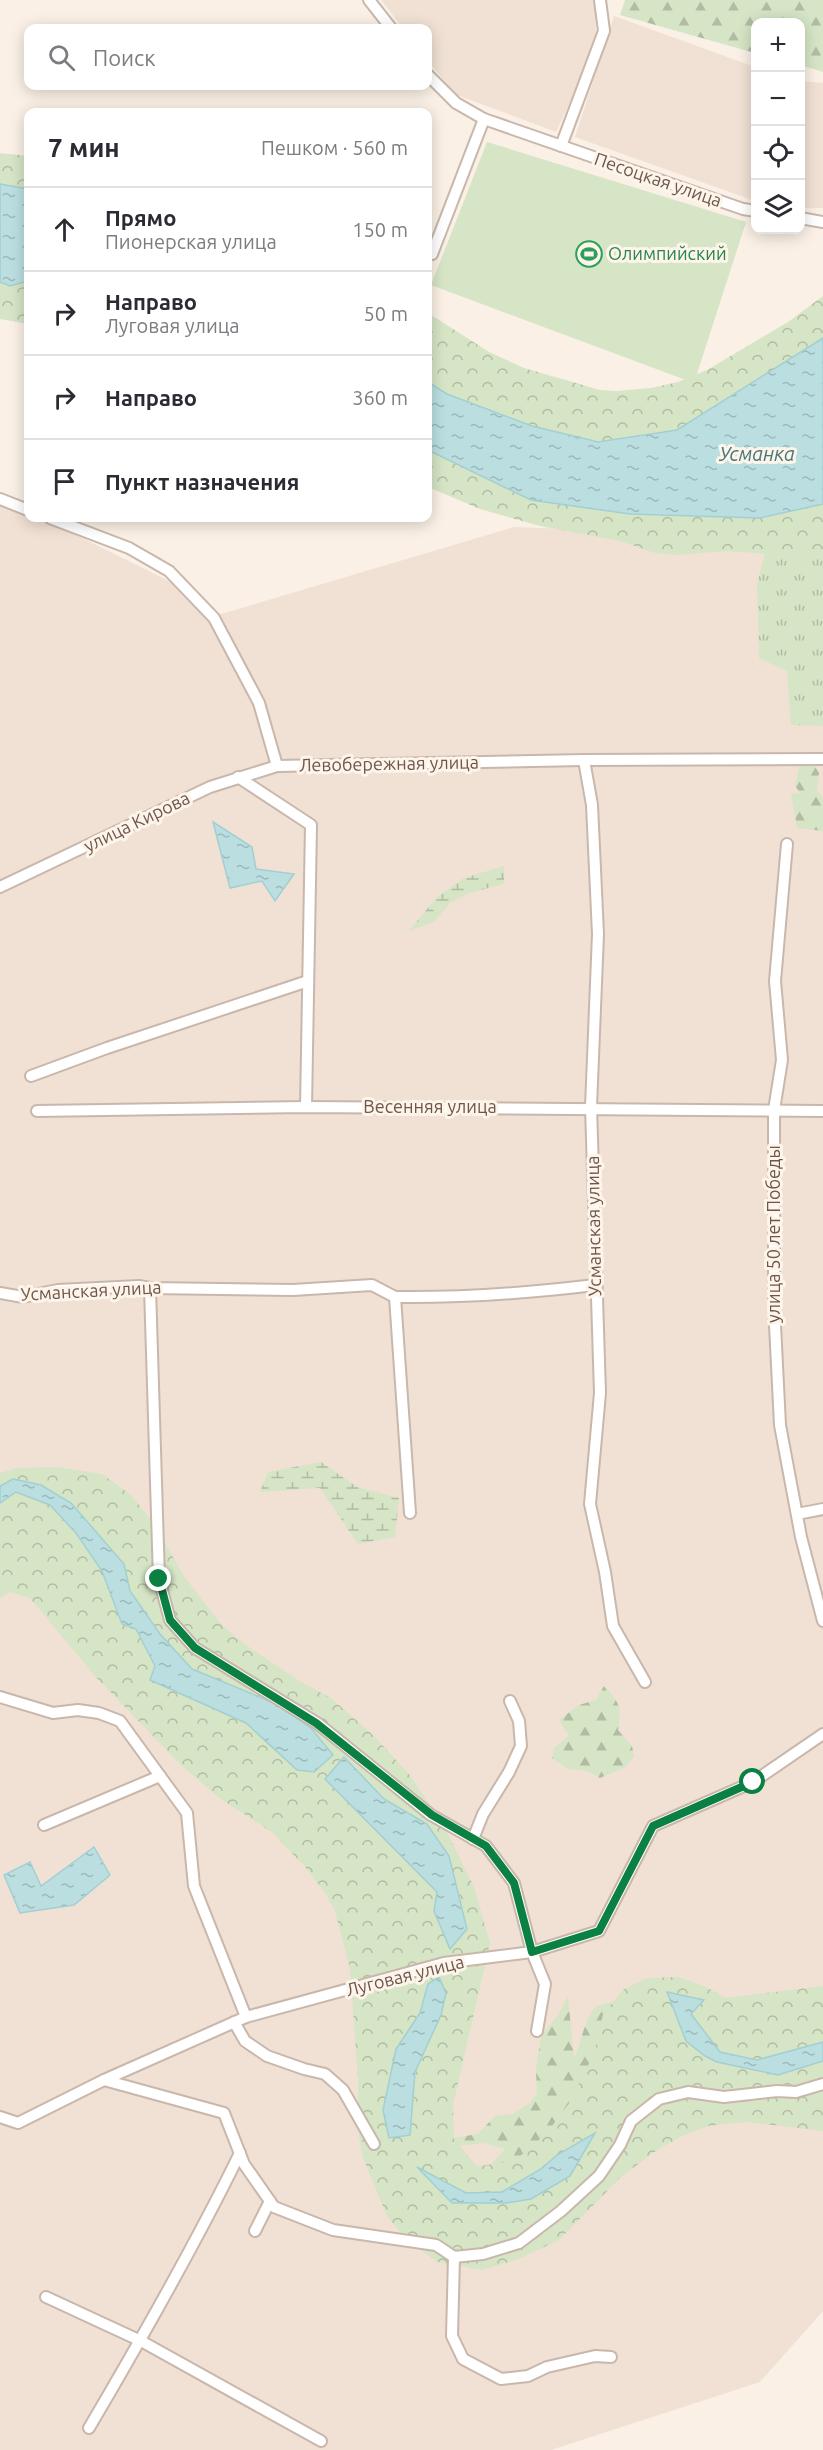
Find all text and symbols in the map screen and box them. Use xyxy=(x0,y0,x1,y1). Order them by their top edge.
map controls xyxy=(751,18,805,234)
button: + xyxy=(751,18,805,72)
search box xyxy=(24,24,432,90)
icon: search xyxy=(45,41,78,74)
text: Поиск xyxy=(93,45,156,70)
button: − xyxy=(751,72,805,126)
button: locate xyxy=(751,126,805,180)
text: 7 мин xyxy=(48,133,120,162)
text: Пешком · 560 m xyxy=(261,136,408,159)
street label: Песоцкая улица xyxy=(592,148,725,210)
button: layers xyxy=(751,180,805,234)
text: Прямо xyxy=(105,205,176,230)
icon: ahead xyxy=(48,213,81,246)
text: 150 m xyxy=(352,218,408,241)
text: Пионерская улица xyxy=(105,230,277,253)
sports icon: Олимпийский xyxy=(574,239,604,269)
place label: Олимпийский xyxy=(608,243,727,263)
text: Направо xyxy=(105,289,197,314)
icon: right xyxy=(48,297,81,330)
text: 50 m xyxy=(364,302,408,325)
text: Луговая улица xyxy=(105,314,240,337)
icon: right xyxy=(48,381,81,414)
text: Направо xyxy=(105,385,197,410)
text: 360 m xyxy=(352,386,408,409)
water label: Усманка xyxy=(718,442,795,465)
icon: arrive xyxy=(48,465,81,498)
text: Пункт назначения xyxy=(105,469,299,494)
street label: Левобережная улица xyxy=(299,751,479,775)
street label: улица Кирова xyxy=(80,787,193,855)
street label: Весенняя улица xyxy=(363,1096,497,1116)
street label: улица 50 лет Победы xyxy=(763,1145,783,1323)
street label: Усманская улица xyxy=(582,1155,604,1297)
street label: Усманская улица xyxy=(20,1276,162,1304)
route end xyxy=(145,1565,171,1591)
route start xyxy=(739,1768,765,1794)
street label: Луговая улица xyxy=(344,1951,466,1999)

